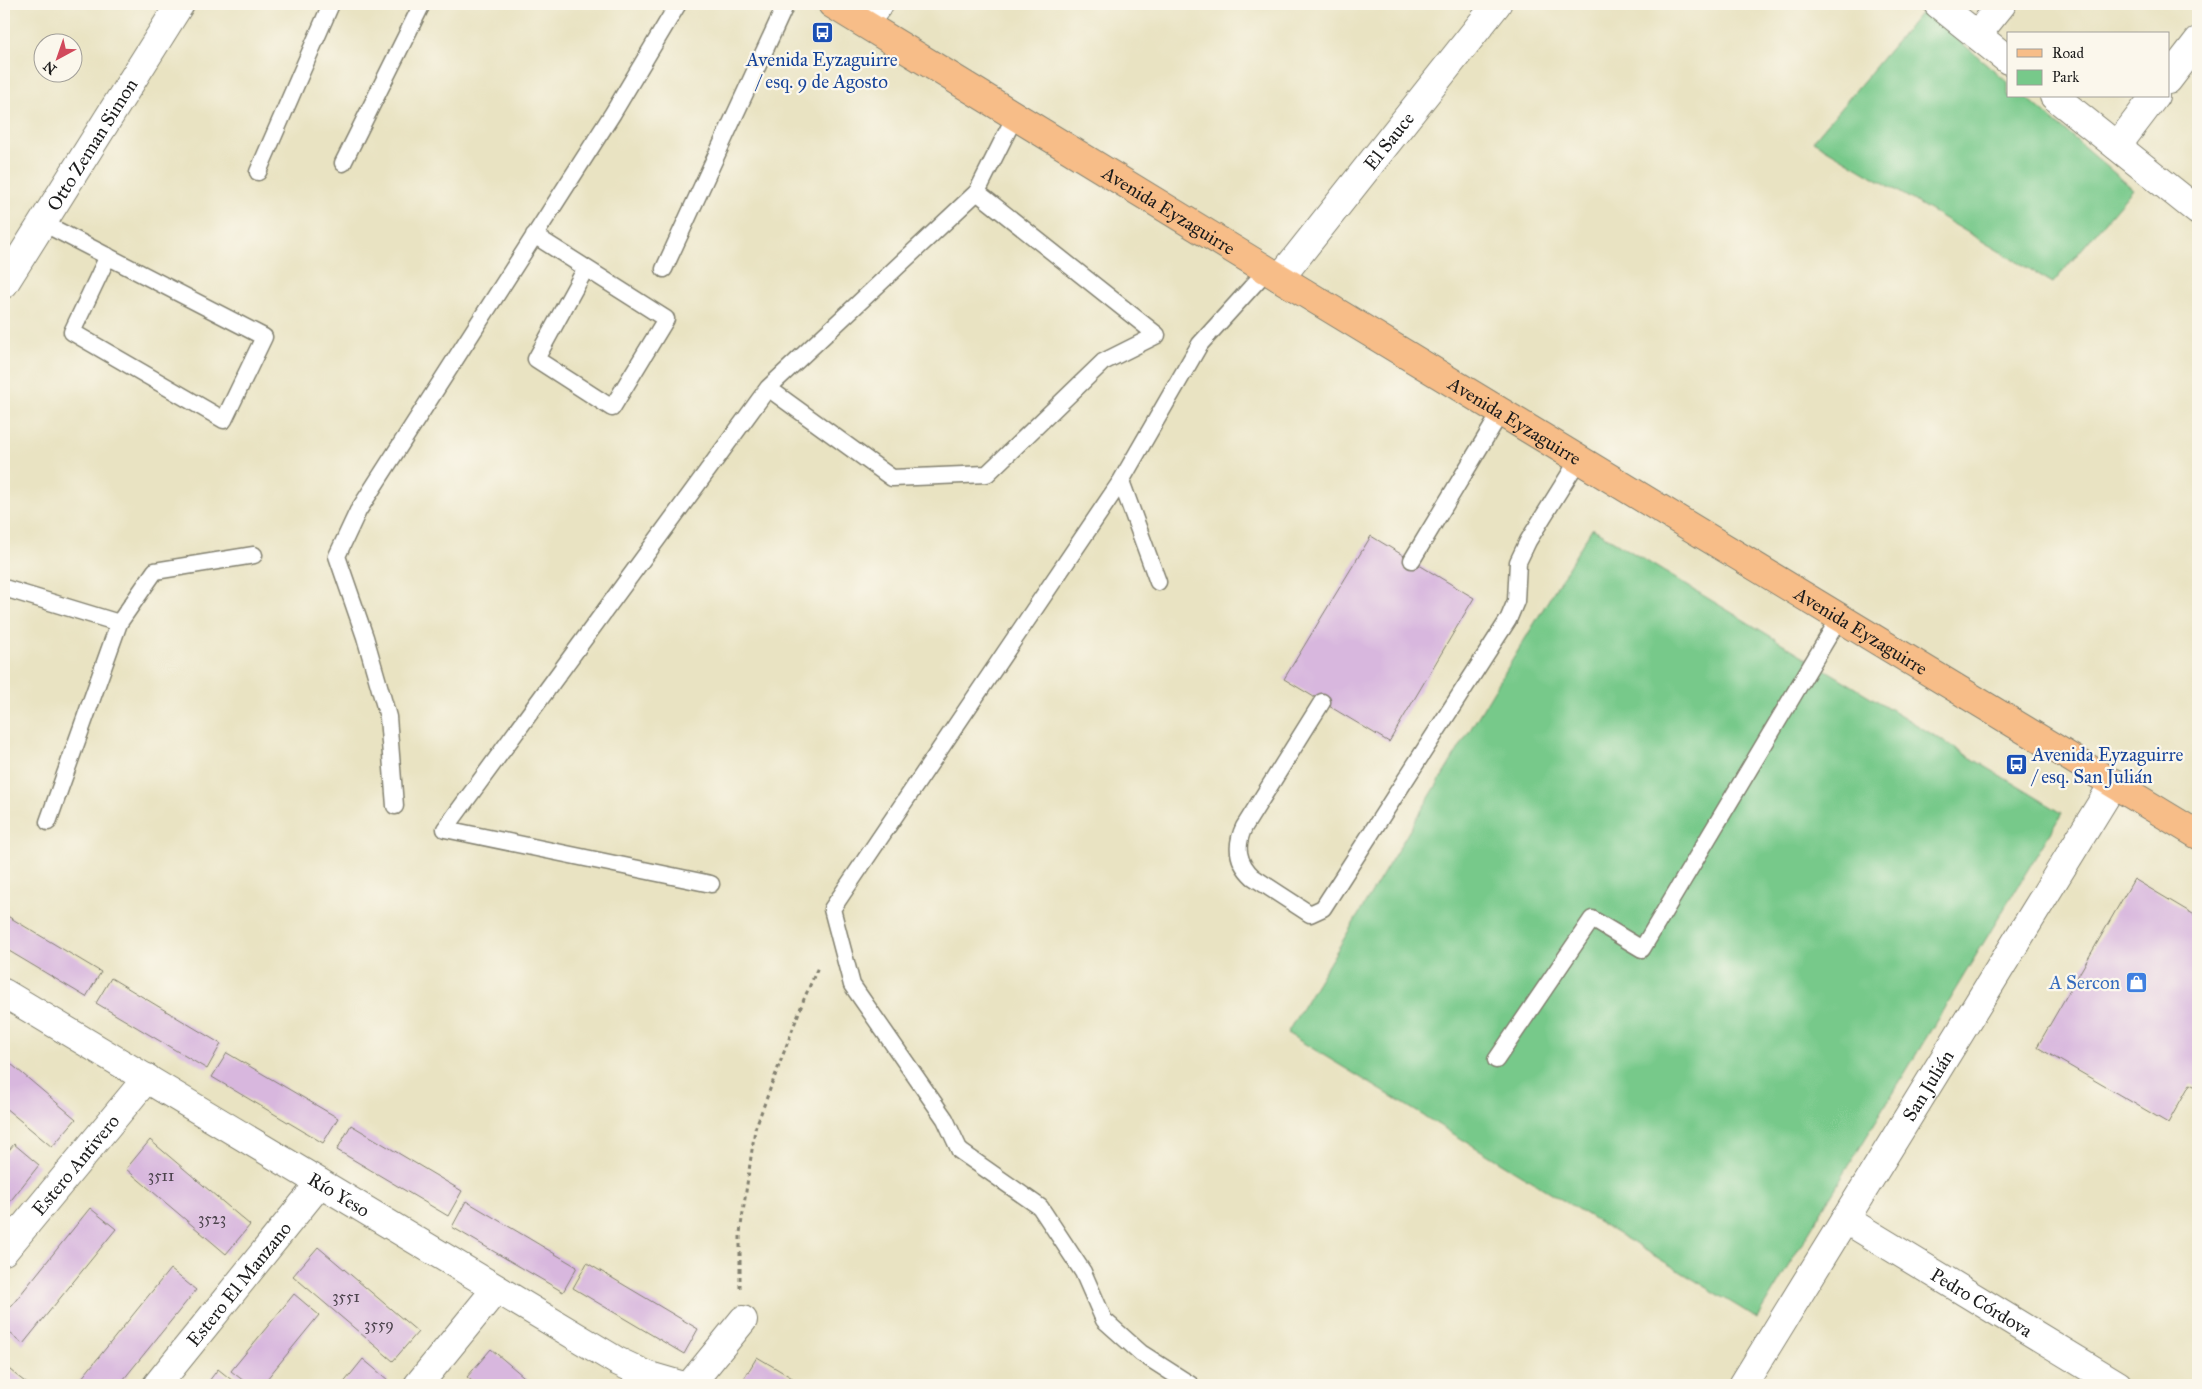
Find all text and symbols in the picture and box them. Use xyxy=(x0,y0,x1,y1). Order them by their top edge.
bus stop icon: Avenida Eyzaguirre / esq. 9 de Agosto xyxy=(810,21,834,45)
north arrow xyxy=(32,32,82,82)
legend xyxy=(2007,32,2170,98)
text: Road xyxy=(2052,44,2084,62)
place label: Avenida Eyzaguirre / esq. 9 de Agosto xyxy=(745,48,898,94)
text: N xyxy=(40,57,60,78)
text: Park xyxy=(2052,68,2079,86)
street label: Otto Zeman Simon xyxy=(42,74,142,215)
street label: El Sauce xyxy=(1359,107,1419,175)
street label: Avenida Eyzaguirre xyxy=(1098,160,1240,259)
street label: Avenida Eyzaguirre xyxy=(1443,371,1586,470)
street label: Avenida Eyzaguirre xyxy=(1790,581,1932,680)
place label: Avenida Eyzaguirre / esq. San Julián xyxy=(2030,743,2183,789)
bus stop icon: Avenida Eyzaguirre / esq. San Julián xyxy=(2004,753,2028,777)
shop icon: A Sercon xyxy=(2124,970,2148,994)
place label: A Sercon xyxy=(2048,971,2120,994)
street label: San Julián xyxy=(1897,1045,1958,1125)
street label: Estero Antivero xyxy=(27,1109,124,1220)
house number: 3511 xyxy=(148,1166,174,1185)
street label: Río Yeso xyxy=(304,1167,374,1222)
house number: 3523 xyxy=(198,1209,226,1228)
street label: Estero El Manzano xyxy=(181,1217,296,1351)
street label: Pedro Córdova xyxy=(1927,1263,2037,1342)
house number: 3551 xyxy=(332,1287,360,1306)
house number: 3559 xyxy=(364,1315,394,1334)

